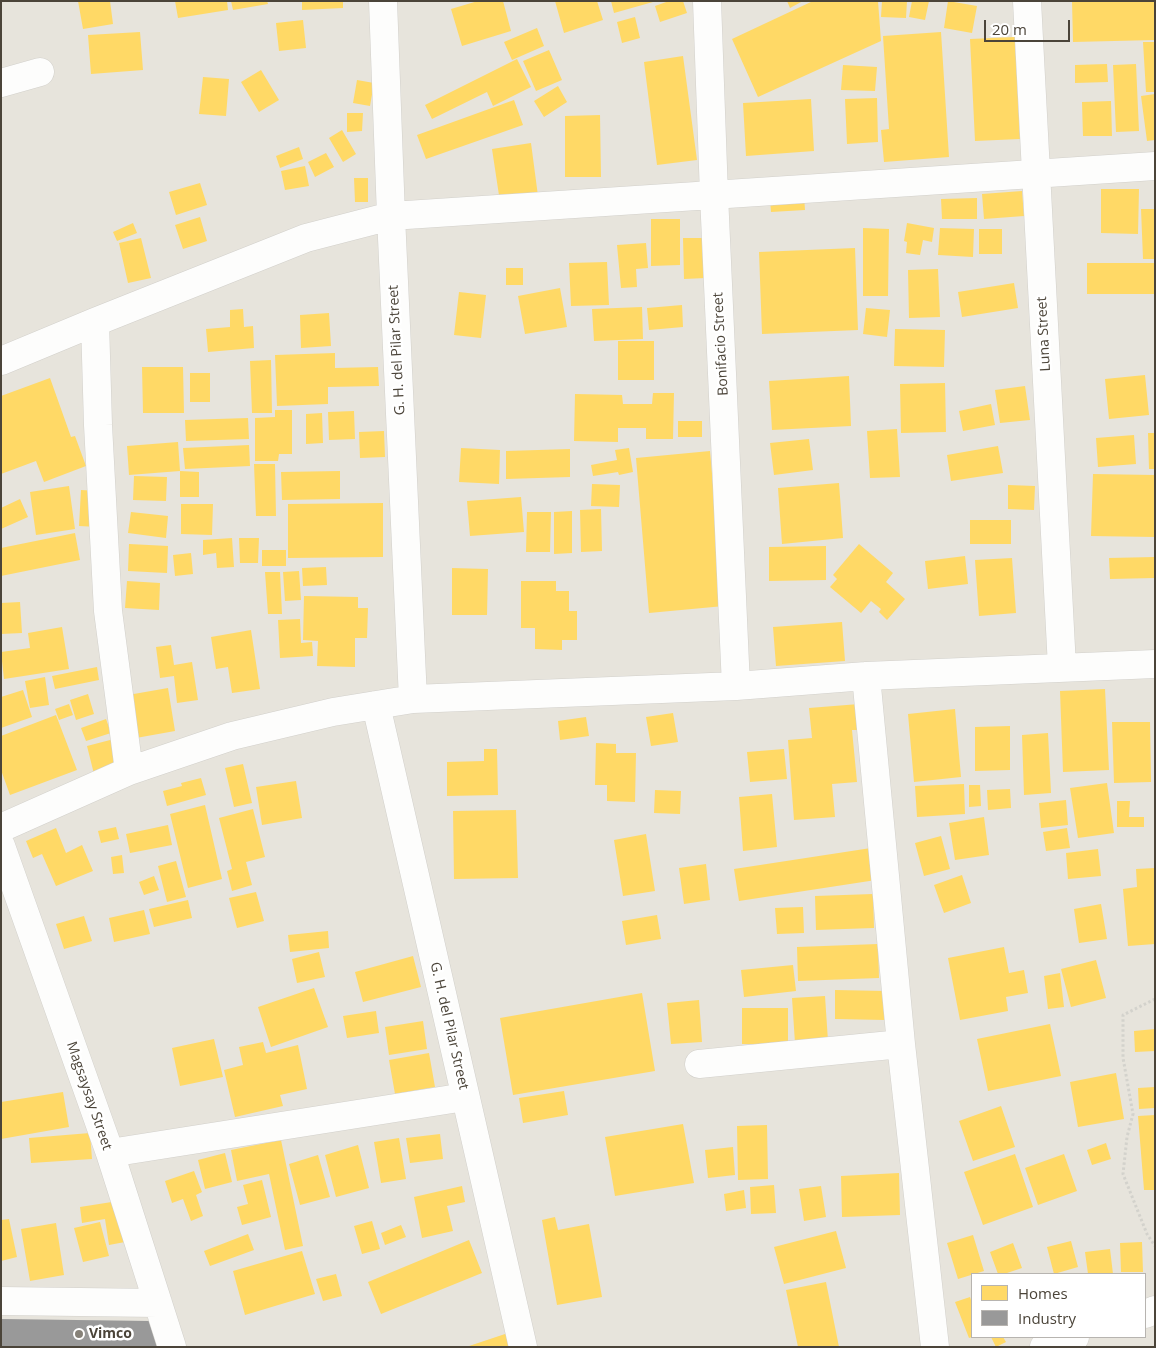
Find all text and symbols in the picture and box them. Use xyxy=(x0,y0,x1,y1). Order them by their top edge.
scale bar xyxy=(986,10,1072,42)
text: 20 m xyxy=(992,19,1027,39)
street label: G. H. del Pilar Street xyxy=(385,284,409,416)
street label: Bonifacio Street xyxy=(710,292,732,396)
street label: Luna Street xyxy=(1034,296,1054,372)
street label: G. H. del Pilar Street xyxy=(426,961,472,1091)
street label: Magsaysay Street xyxy=(63,1040,115,1152)
legend xyxy=(971,1273,1146,1338)
text: Homes xyxy=(1018,1283,1068,1303)
text: Industry xyxy=(1018,1308,1076,1328)
place label: Vimco xyxy=(89,1326,132,1342)
marker: Vimco xyxy=(73,1328,85,1340)

